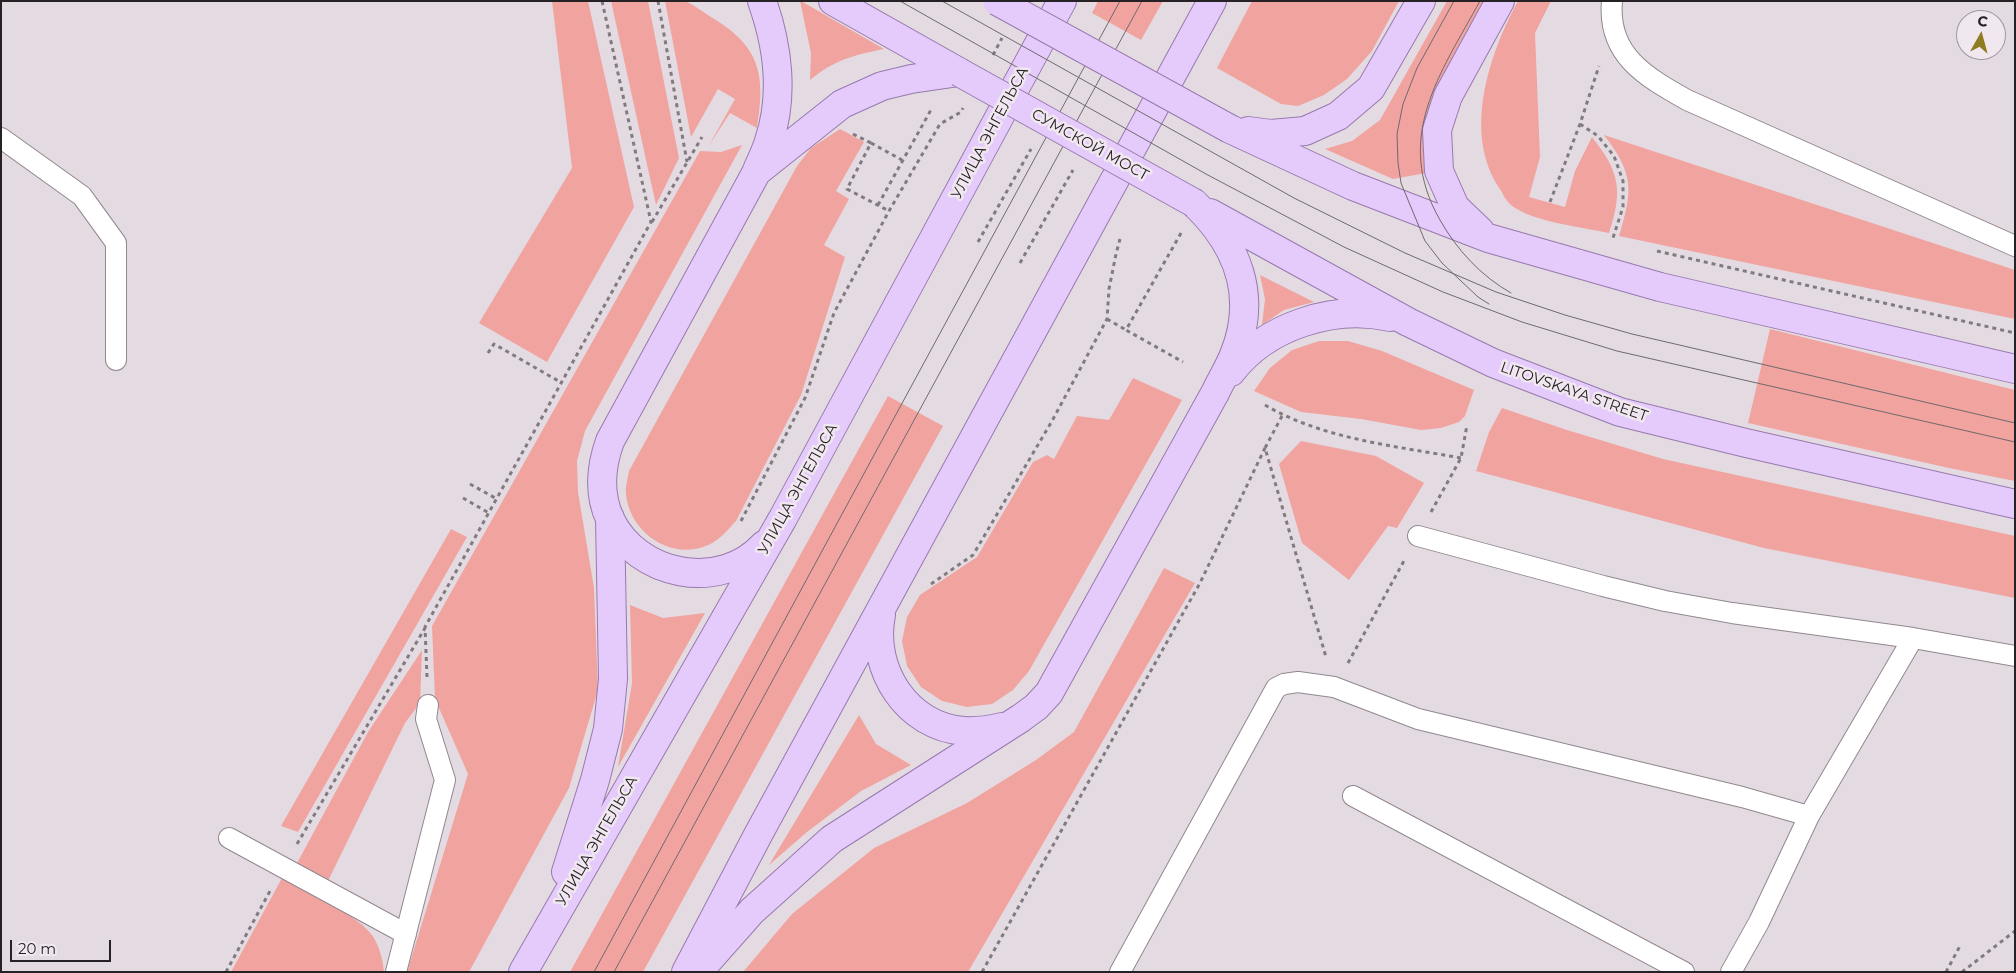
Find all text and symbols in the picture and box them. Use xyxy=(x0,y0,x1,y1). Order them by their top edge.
north arrow xyxy=(1956,10,2006,60)
text: С xyxy=(1977,12,1989,31)
street label: УЛИЦА ЭНГЕЛЬСА xyxy=(948,64,1032,202)
street label: СУМСКОЙ МОСТ xyxy=(1028,105,1152,185)
street label: LITOVSKAYA STREET xyxy=(1498,358,1650,426)
street label: УЛИЦА ЭНГЕЛЬСА xyxy=(755,420,841,558)
street label: УЛИЦА ЭНГЕЛЬСА xyxy=(552,773,642,909)
scale bar xyxy=(12,930,114,962)
text: 20 m xyxy=(18,939,56,958)

